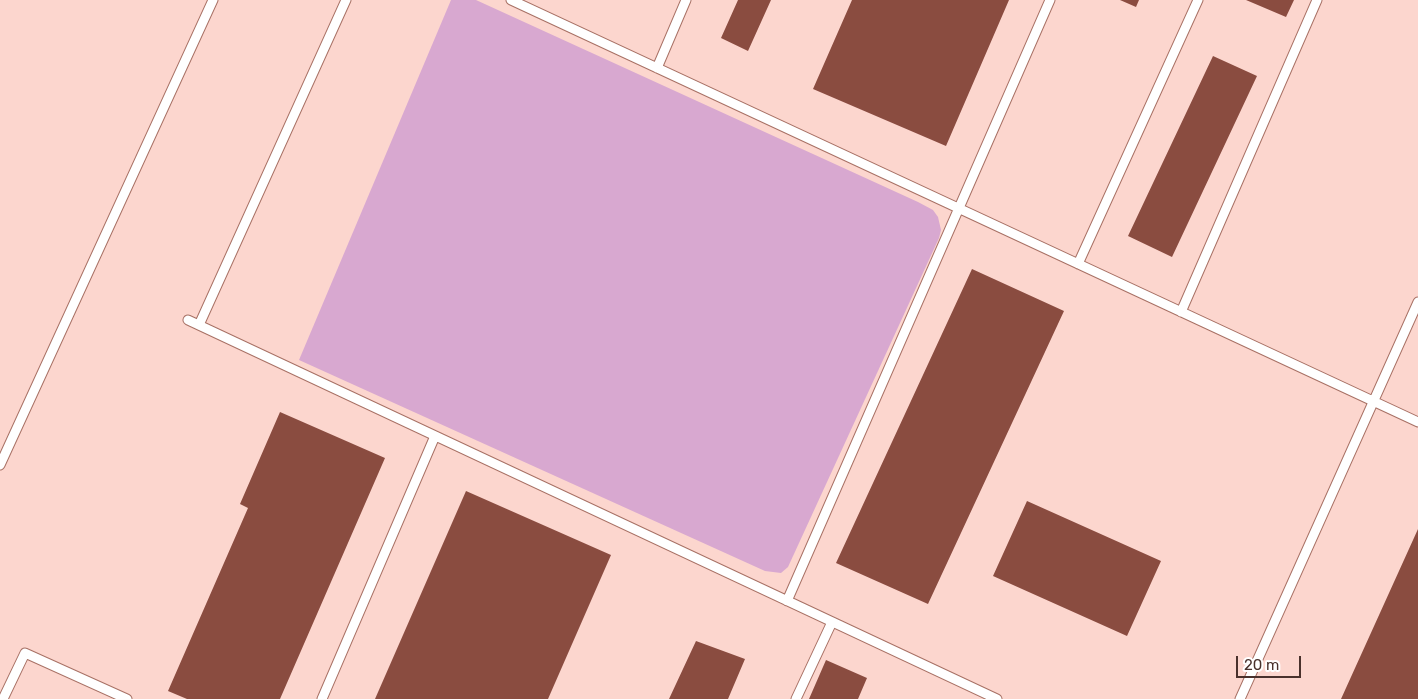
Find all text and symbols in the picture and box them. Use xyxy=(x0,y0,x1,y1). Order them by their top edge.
scale bar xyxy=(1238,646,1303,678)
text: 20 m xyxy=(1244,656,1279,674)

